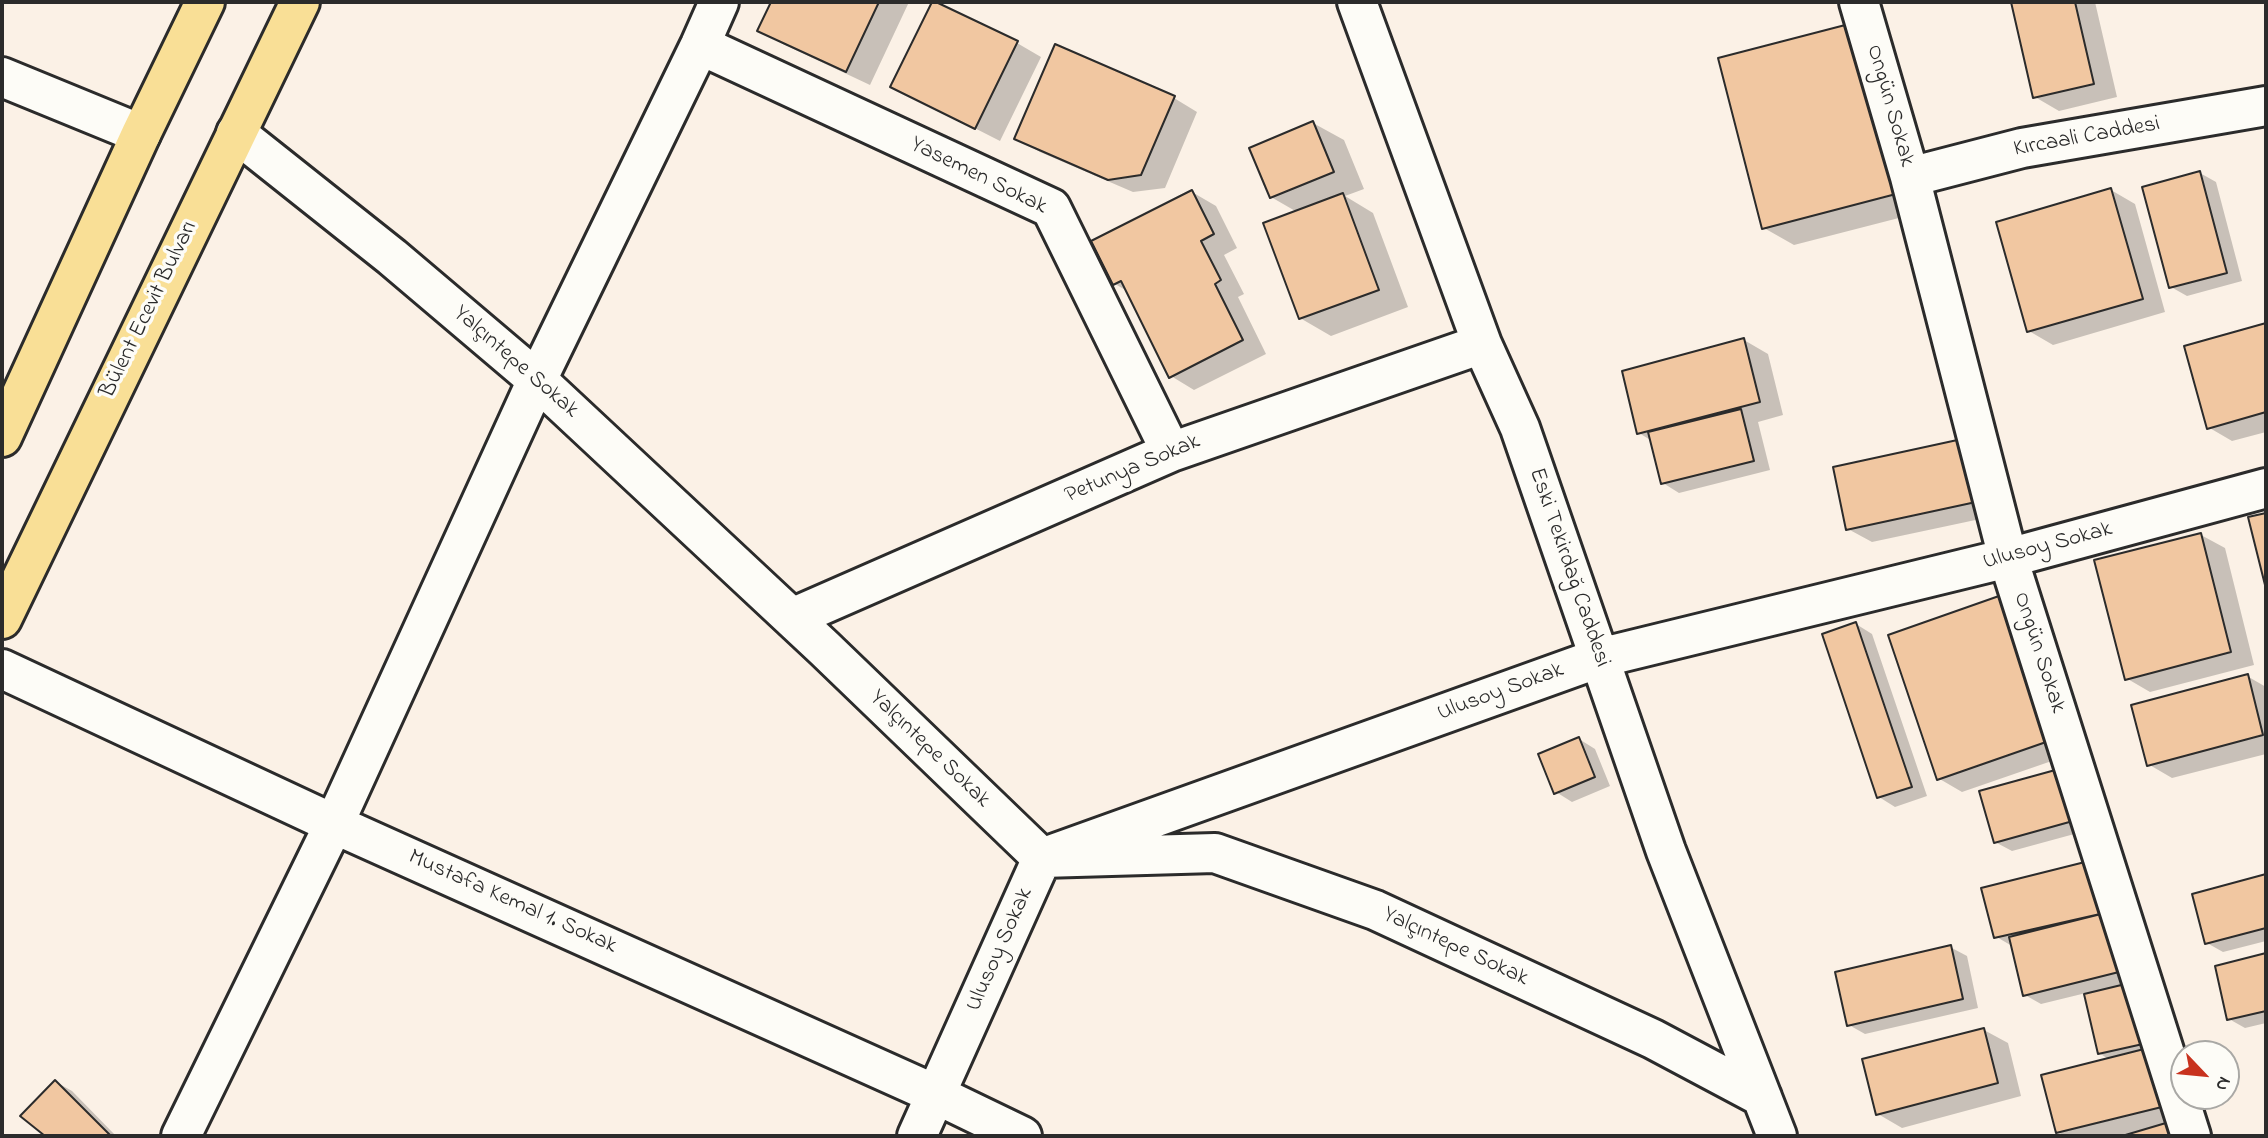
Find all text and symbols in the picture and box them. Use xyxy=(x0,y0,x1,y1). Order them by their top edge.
street label: Ongün Sokak xyxy=(1858,42,1920,170)
street label: Kırcaali Caddesi xyxy=(2012,112,2162,164)
street label: Yasemen Sokak xyxy=(905,132,1051,222)
street label: Bülent Ecevit Bulvarı xyxy=(95,217,205,403)
street label: Yalçıntepe Sokak xyxy=(446,301,584,425)
street label: Petunya Sokak xyxy=(1061,429,1205,511)
street label: Eski Tekirdağ Caddesi xyxy=(1521,465,1615,671)
street label: Ulusoy Sokak xyxy=(1981,517,2115,577)
street label: Ongün Sokak xyxy=(2005,589,2071,717)
street label: Ulusoy Sokak xyxy=(1434,657,1568,729)
street label: Yalçıntepe Sokak xyxy=(863,685,995,815)
street label: Mustafa Kemal 1. Sokak xyxy=(403,845,621,961)
street label: Ulusoy Sokak xyxy=(961,884,1041,1016)
street label: Yalçıntepe Sokak xyxy=(1378,902,1532,994)
north arrow xyxy=(2170,1040,2240,1110)
text: N xyxy=(2208,1072,2237,1095)

